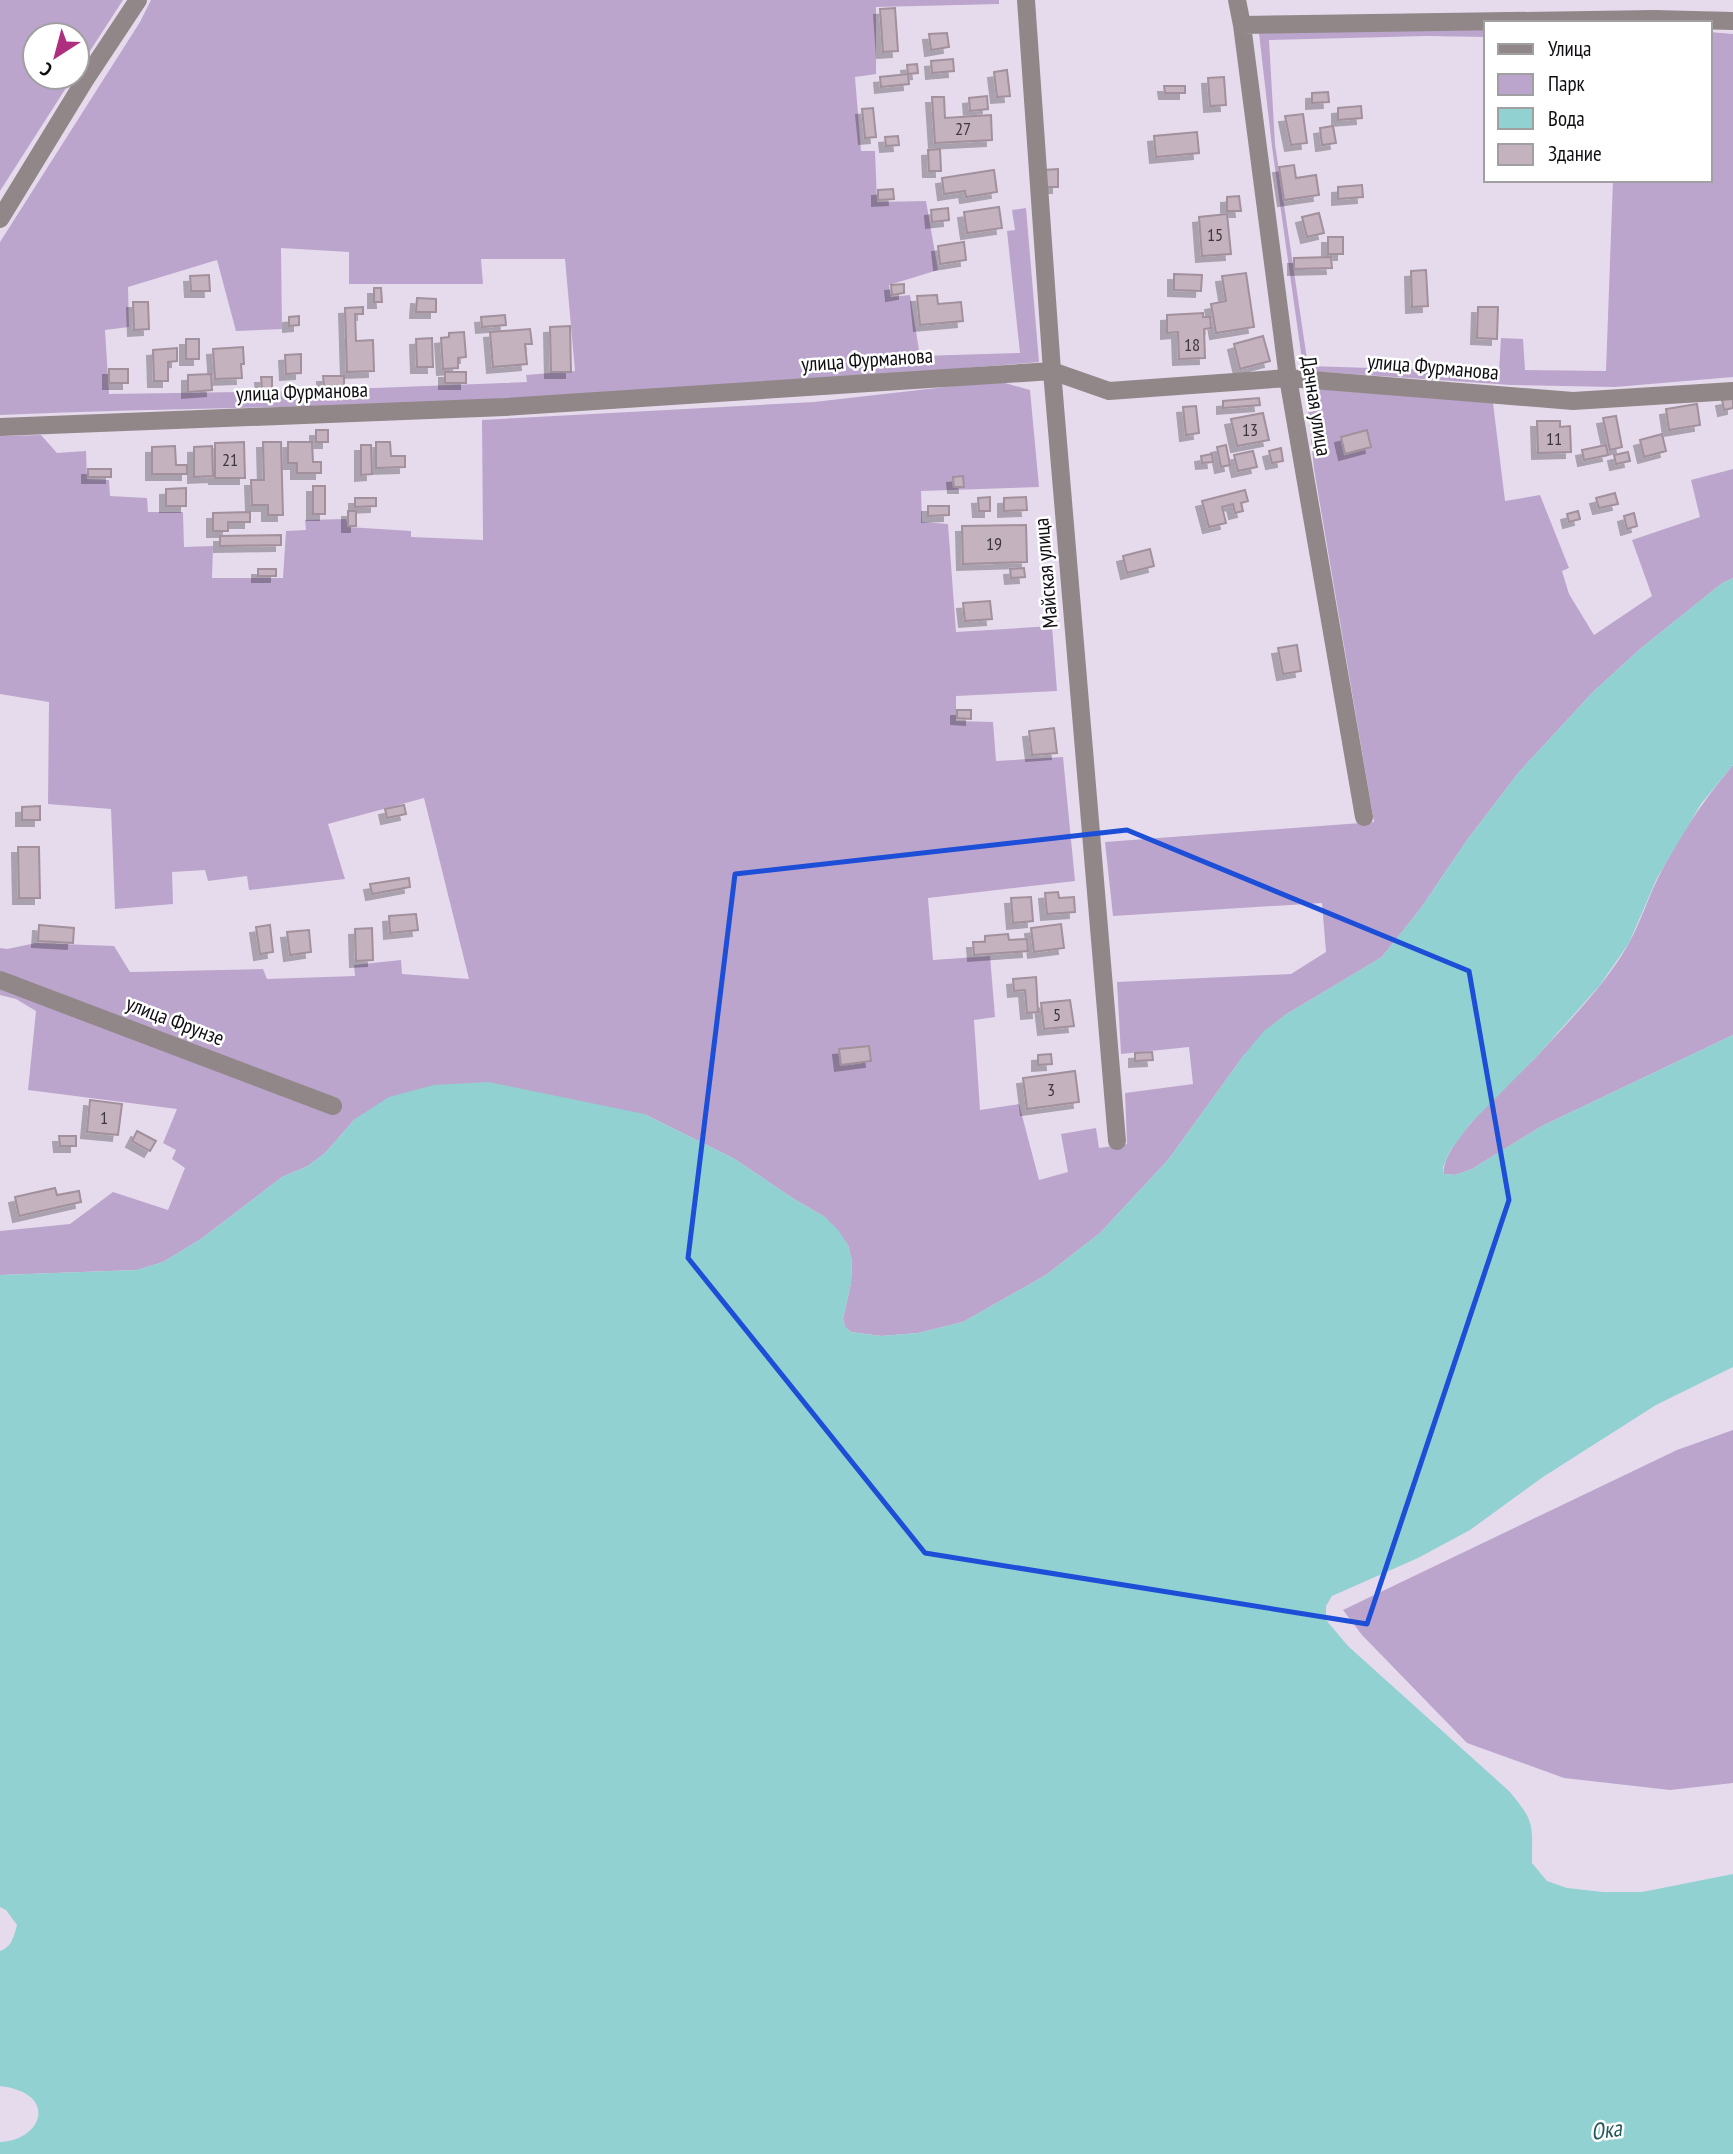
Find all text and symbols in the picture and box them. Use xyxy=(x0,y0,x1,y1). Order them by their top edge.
north arrow xyxy=(21,21,91,91)
legend xyxy=(1484,21,1712,182)
text: Улица xyxy=(1548,35,1591,62)
text: С xyxy=(35,57,57,82)
text: Парк xyxy=(1548,70,1585,97)
text: Вода xyxy=(1548,105,1585,132)
house number: 27 xyxy=(955,117,971,140)
text: Здание xyxy=(1548,140,1602,167)
house number: 15 xyxy=(1207,223,1223,246)
house number: 18 xyxy=(1184,333,1200,356)
street label: улица Фурманова xyxy=(800,341,934,378)
street label: улица Фурманова xyxy=(1366,347,1500,386)
street label: Дачная улица xyxy=(1295,354,1338,458)
street label: улица Фурманова xyxy=(236,376,368,407)
house number: 13 xyxy=(1242,418,1258,441)
house number: 11 xyxy=(1546,427,1562,450)
house number: 21 xyxy=(222,448,238,471)
street label: Майская улица xyxy=(1027,517,1064,629)
house number: 19 xyxy=(986,532,1002,555)
street label: улица Фрунзе xyxy=(122,990,228,1052)
house number: 5 xyxy=(1053,1003,1061,1026)
house number: 3 xyxy=(1047,1078,1055,1101)
house number: 1 xyxy=(100,1106,108,1129)
water label: Ока xyxy=(1589,2113,1625,2146)

